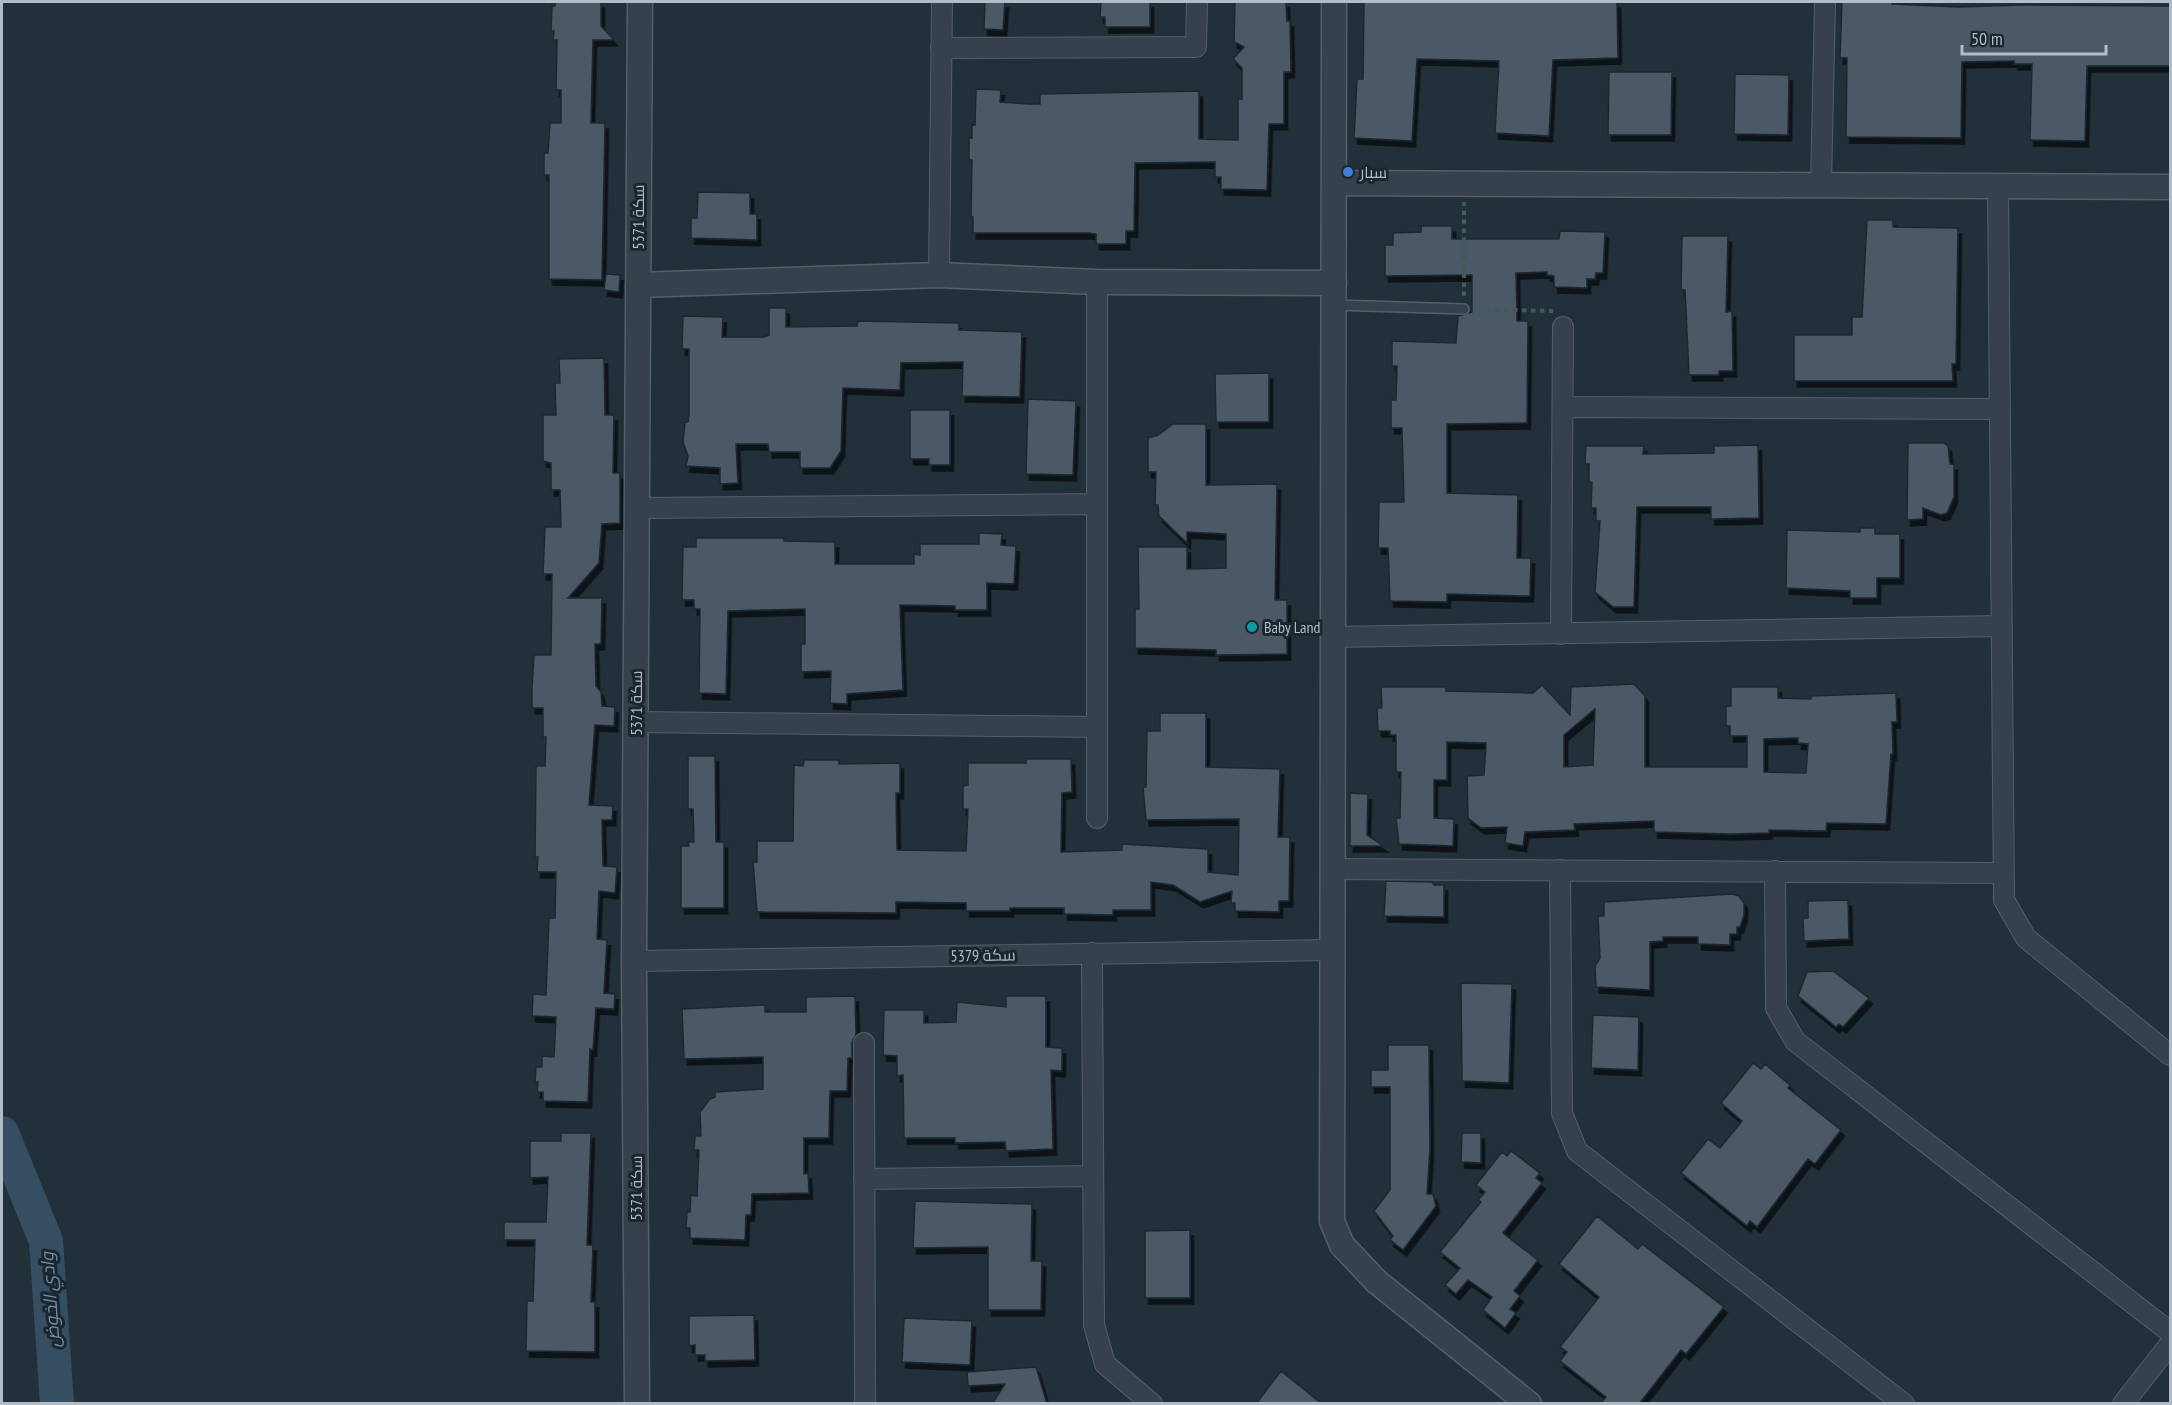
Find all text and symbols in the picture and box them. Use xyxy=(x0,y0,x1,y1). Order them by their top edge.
scale bar xyxy=(1962,18,2106,56)
text: 50 m xyxy=(1971,27,2003,50)
place label: سبار xyxy=(1359,162,1387,182)
marker: سبار xyxy=(1341,165,1355,179)
street label: سكة 5371 xyxy=(628,184,648,250)
place label: Baby Land xyxy=(1264,617,1321,637)
marker: Baby Land xyxy=(1245,620,1259,634)
street label: سكة 5371 xyxy=(626,670,646,736)
street label: سكة 5379 xyxy=(950,944,1016,966)
street label: سكة 5371 xyxy=(626,1155,646,1221)
water label: وادي الخوض xyxy=(35,1250,68,1349)

